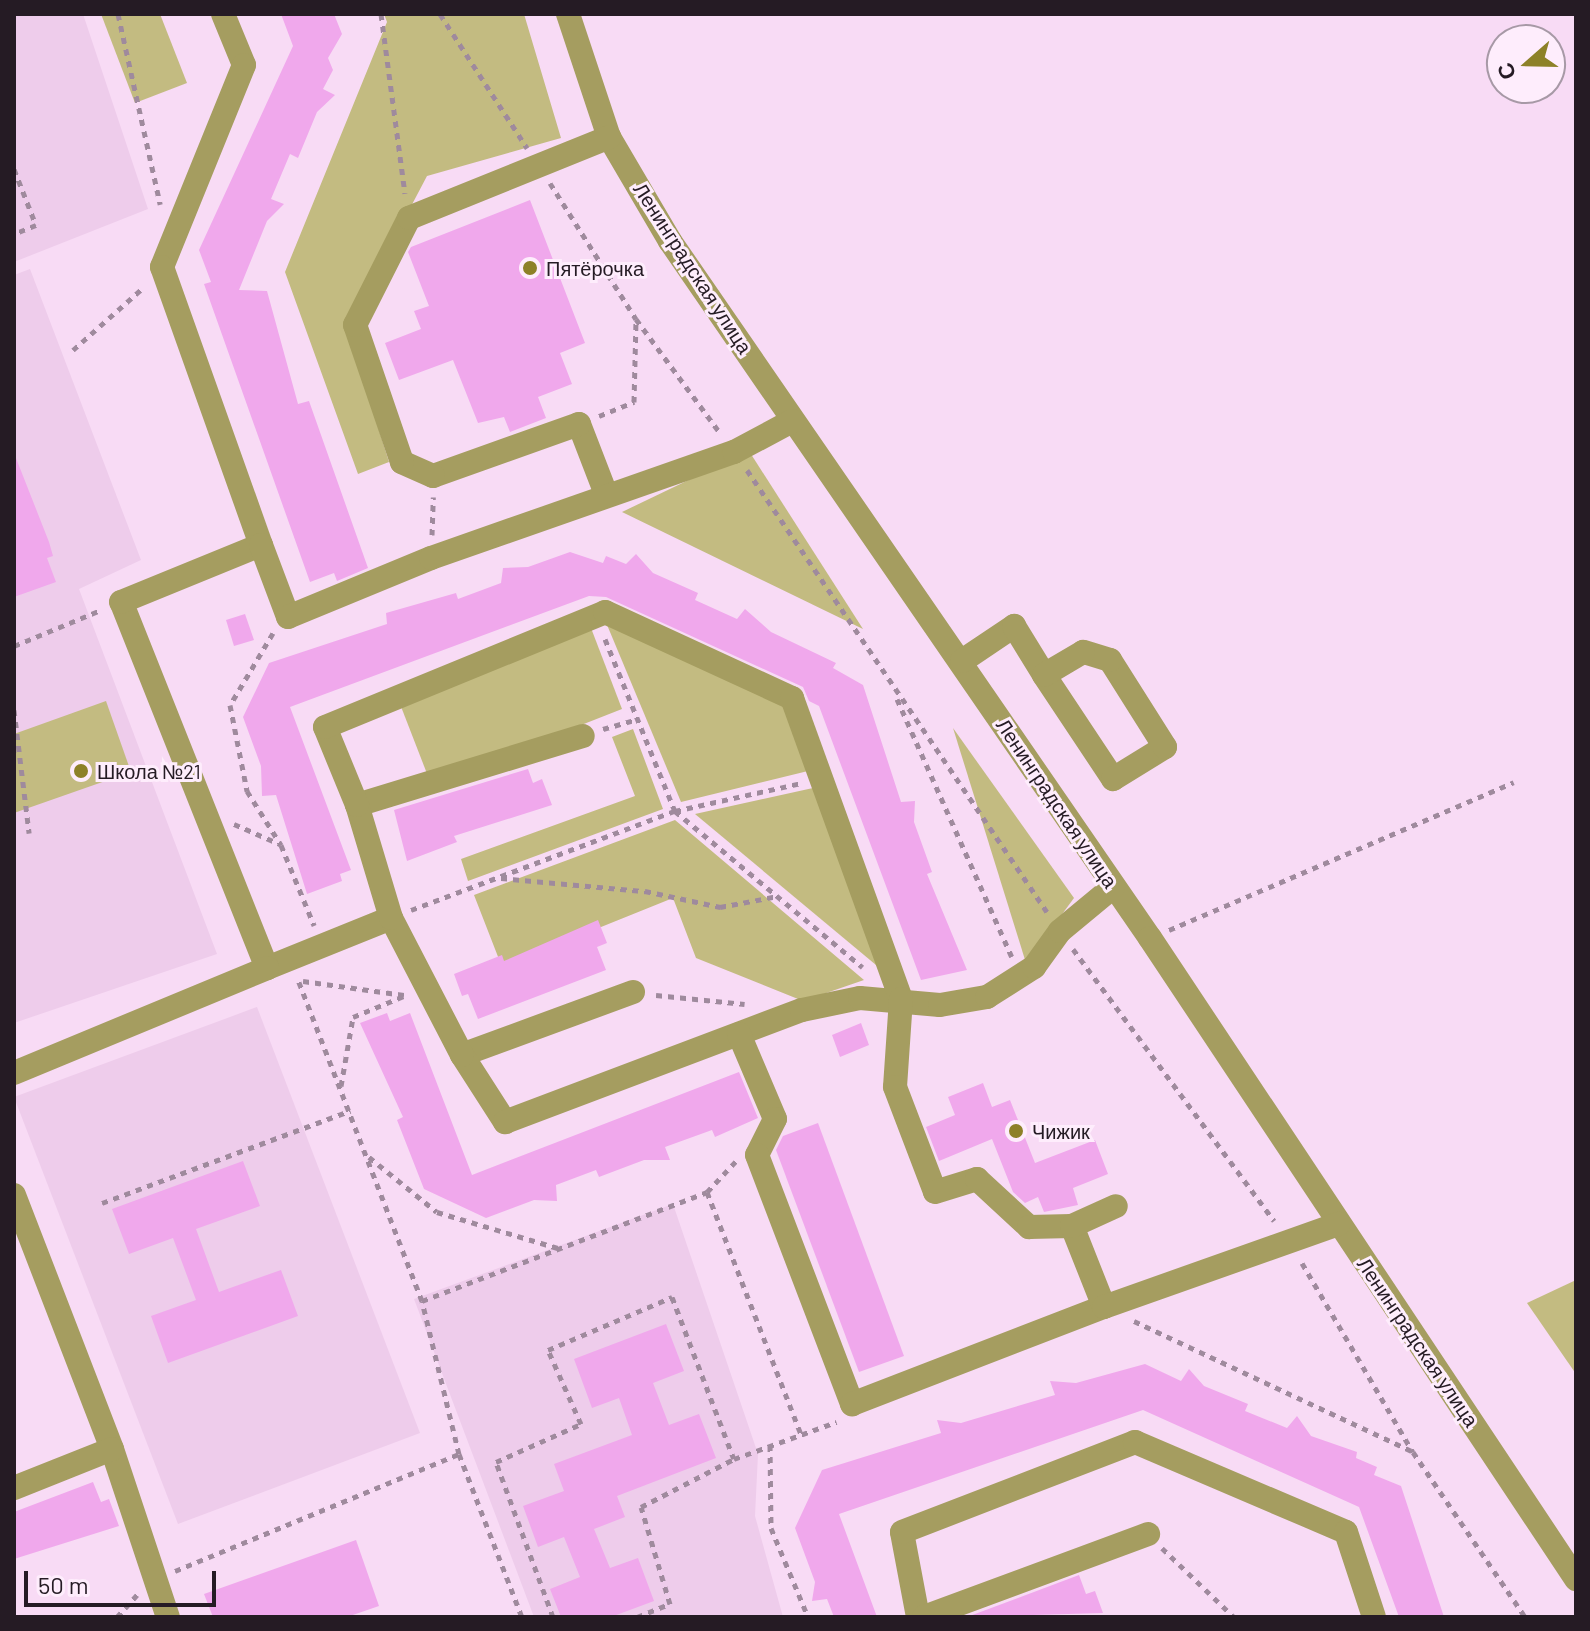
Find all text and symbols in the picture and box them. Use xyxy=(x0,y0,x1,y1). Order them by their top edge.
north arrow xyxy=(1486,24,1566,104)
text: С xyxy=(1490,60,1520,83)
street label: Ленинградская улица xyxy=(629,178,757,358)
place label: Пятёрочка xyxy=(546,256,644,280)
marker: Пятёрочка xyxy=(521,259,539,277)
street label: Ленинградская улица xyxy=(991,714,1123,892)
place label: Школа №21 xyxy=(97,759,201,783)
marker: Школа №21 xyxy=(72,762,90,780)
place label: Чижик xyxy=(1032,1119,1090,1143)
marker: Чижик xyxy=(1007,1122,1025,1140)
street label: Ленинградская улица xyxy=(1352,1253,1484,1431)
scale bar xyxy=(28,1555,220,1605)
text: 50 m xyxy=(38,1570,89,1599)

